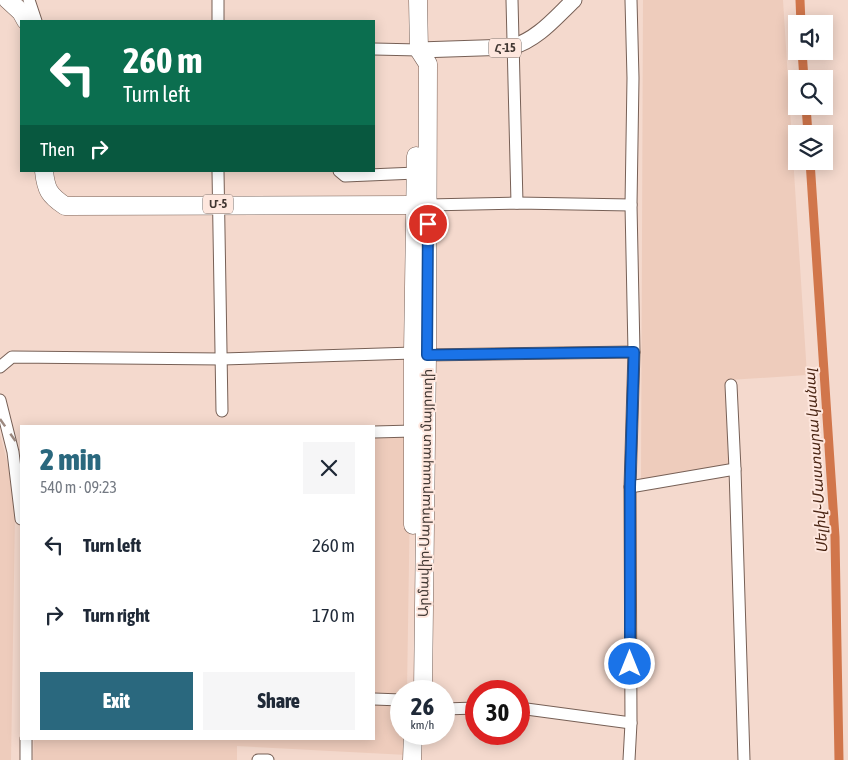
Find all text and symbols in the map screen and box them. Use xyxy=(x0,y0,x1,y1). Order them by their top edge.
map controls xyxy=(788,15,833,170)
button: sound xyxy=(788,15,833,60)
road number: Հ-15 xyxy=(489,38,521,58)
icon: left xyxy=(40,40,105,105)
text: 260 m xyxy=(123,40,202,80)
button: search xyxy=(788,70,833,115)
text: Turn left xyxy=(123,81,190,107)
button: layers xyxy=(788,125,833,170)
icon: right xyxy=(85,135,113,163)
text: Then xyxy=(40,138,75,160)
road number: Մ-5 xyxy=(203,194,233,213)
pin xyxy=(407,203,449,245)
icon: arrive xyxy=(414,210,442,238)
water label: Սելիվ֊Մաստարա կանալ xyxy=(800,367,831,554)
street label: Արմավիր-Սարդարապատ մայրուղի xyxy=(415,369,435,617)
text: 2 min xyxy=(40,442,101,476)
button: close xyxy=(303,442,355,494)
text: 540 m · 09:23 xyxy=(40,478,117,496)
icon: left xyxy=(40,531,68,559)
text: Turn left xyxy=(83,534,141,556)
text: 260 m xyxy=(312,534,355,556)
icon: right xyxy=(40,601,68,629)
text: Turn right xyxy=(83,604,150,626)
text: 170 m xyxy=(312,604,355,626)
position arrow xyxy=(603,637,655,689)
button: Exit xyxy=(40,672,193,730)
button: Share xyxy=(203,672,355,730)
speed limit sign: 30 xyxy=(465,680,530,745)
text: 26 xyxy=(411,692,434,720)
text: km/h xyxy=(411,718,434,732)

